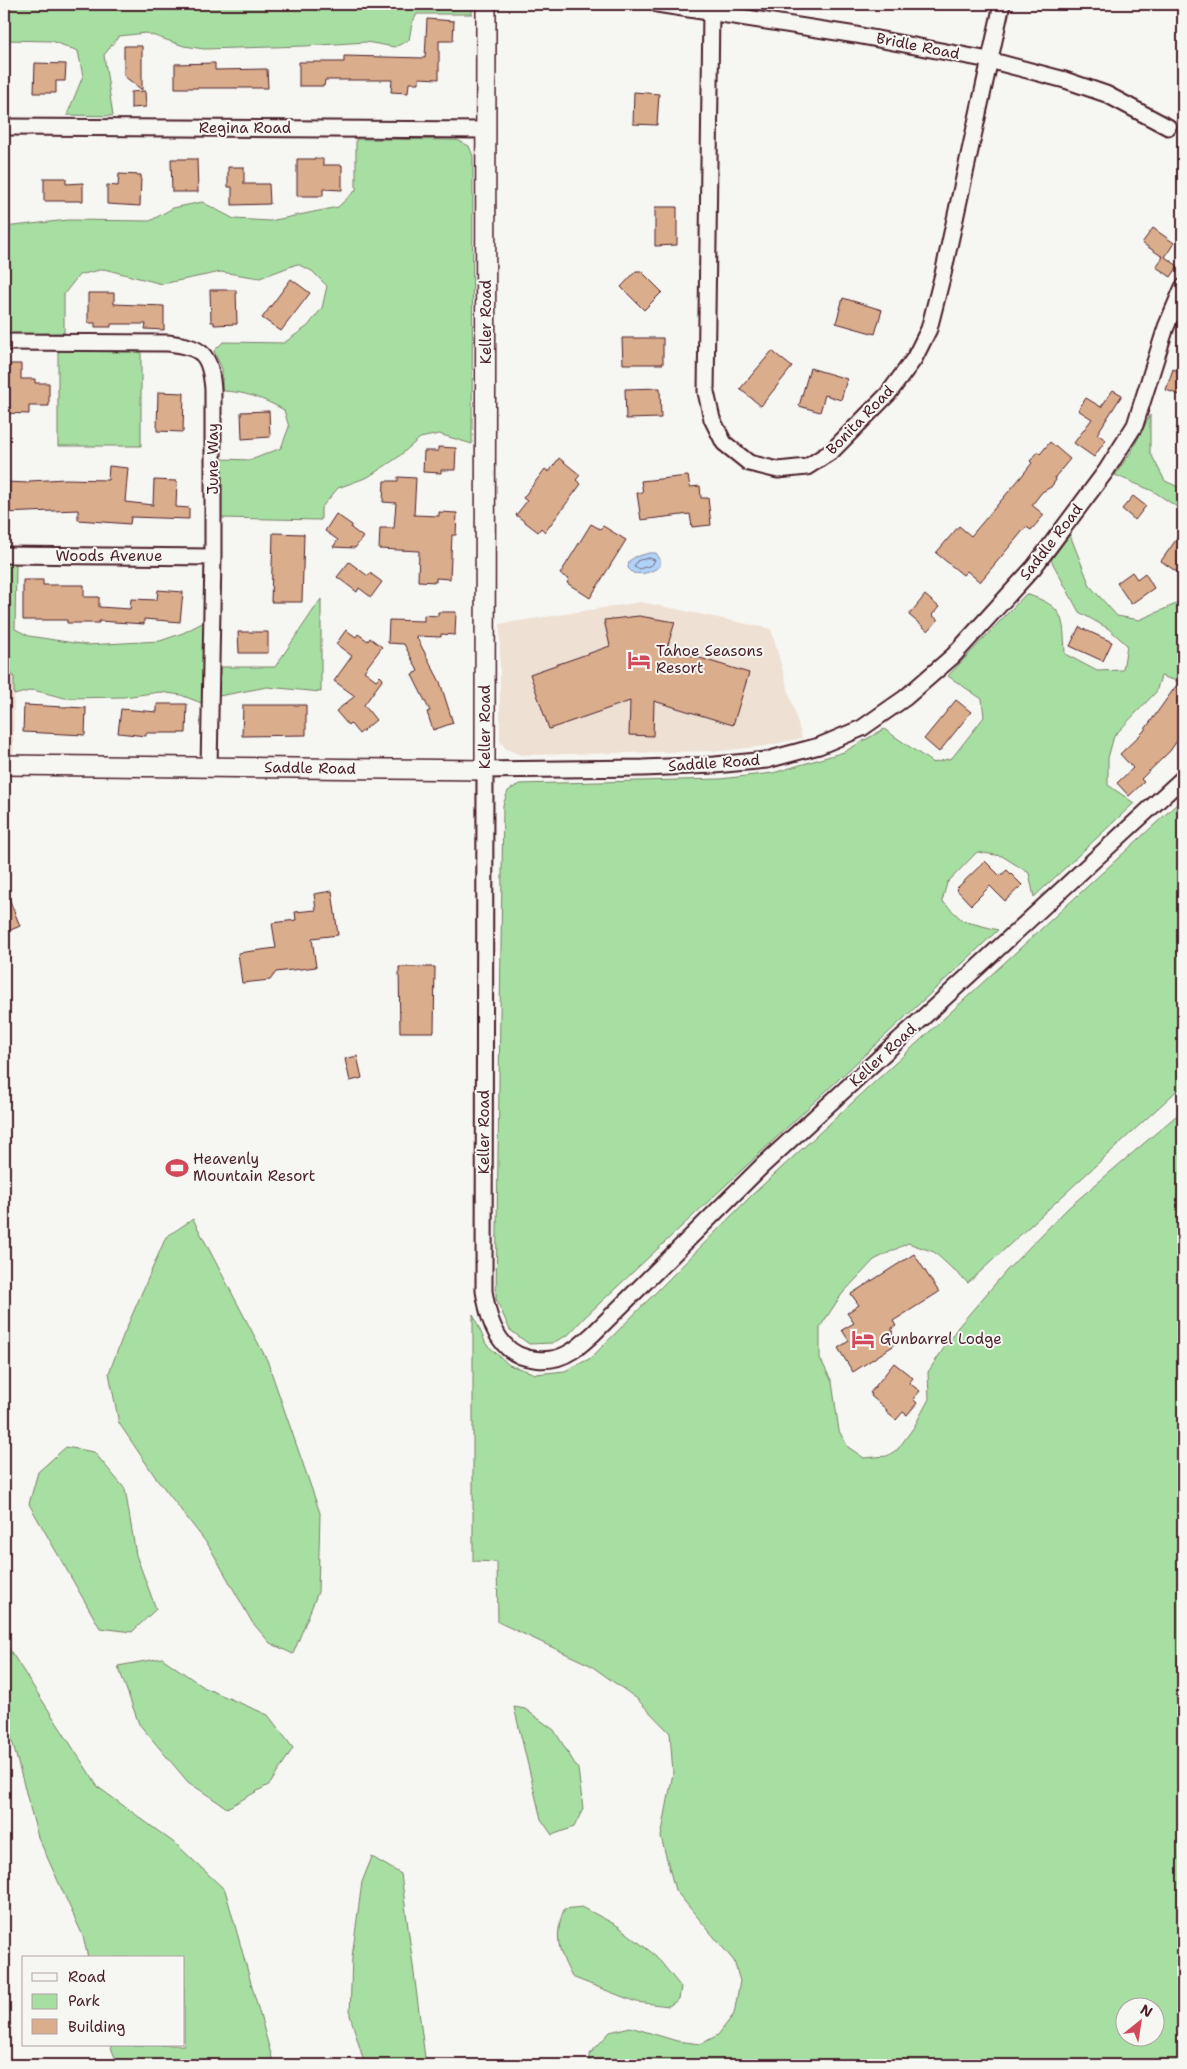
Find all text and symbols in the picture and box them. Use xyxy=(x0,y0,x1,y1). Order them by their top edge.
street label: Bridle Road xyxy=(875,28,962,64)
street label: Regina Road xyxy=(199,118,292,138)
street label: Keller Road xyxy=(476,279,496,364)
street label: Bonita Road xyxy=(822,381,899,459)
street label: June Way xyxy=(203,423,223,495)
street label: Saddle Road xyxy=(1015,499,1087,584)
street label: Woods Avenue xyxy=(56,546,162,566)
place label: Tahoe Seasons Resort xyxy=(656,641,763,678)
hotel icon: Tahoe Seasons Resort xyxy=(626,647,652,673)
street label: Keller Road xyxy=(475,684,495,769)
street label: Saddle Road xyxy=(667,750,761,776)
street label: Saddle Road xyxy=(264,757,357,779)
street label: Keller Road xyxy=(845,1019,921,1091)
street label: Keller Road xyxy=(474,1089,494,1174)
place label: Heavenly Mountain Resort xyxy=(193,1149,315,1186)
sports icon: Heavenly Mountain Resort xyxy=(164,1155,190,1181)
hotel icon: Gunbarrel Lodge xyxy=(850,1326,876,1352)
place label: Gunbarrel Lodge xyxy=(880,1329,1002,1349)
legend xyxy=(22,1956,185,2046)
text: Road xyxy=(68,1967,106,1987)
text: Park xyxy=(68,1991,100,2011)
north arrow xyxy=(1114,1996,1164,2046)
text: N xyxy=(1137,2000,1156,2021)
text: Building xyxy=(68,2017,125,2037)

